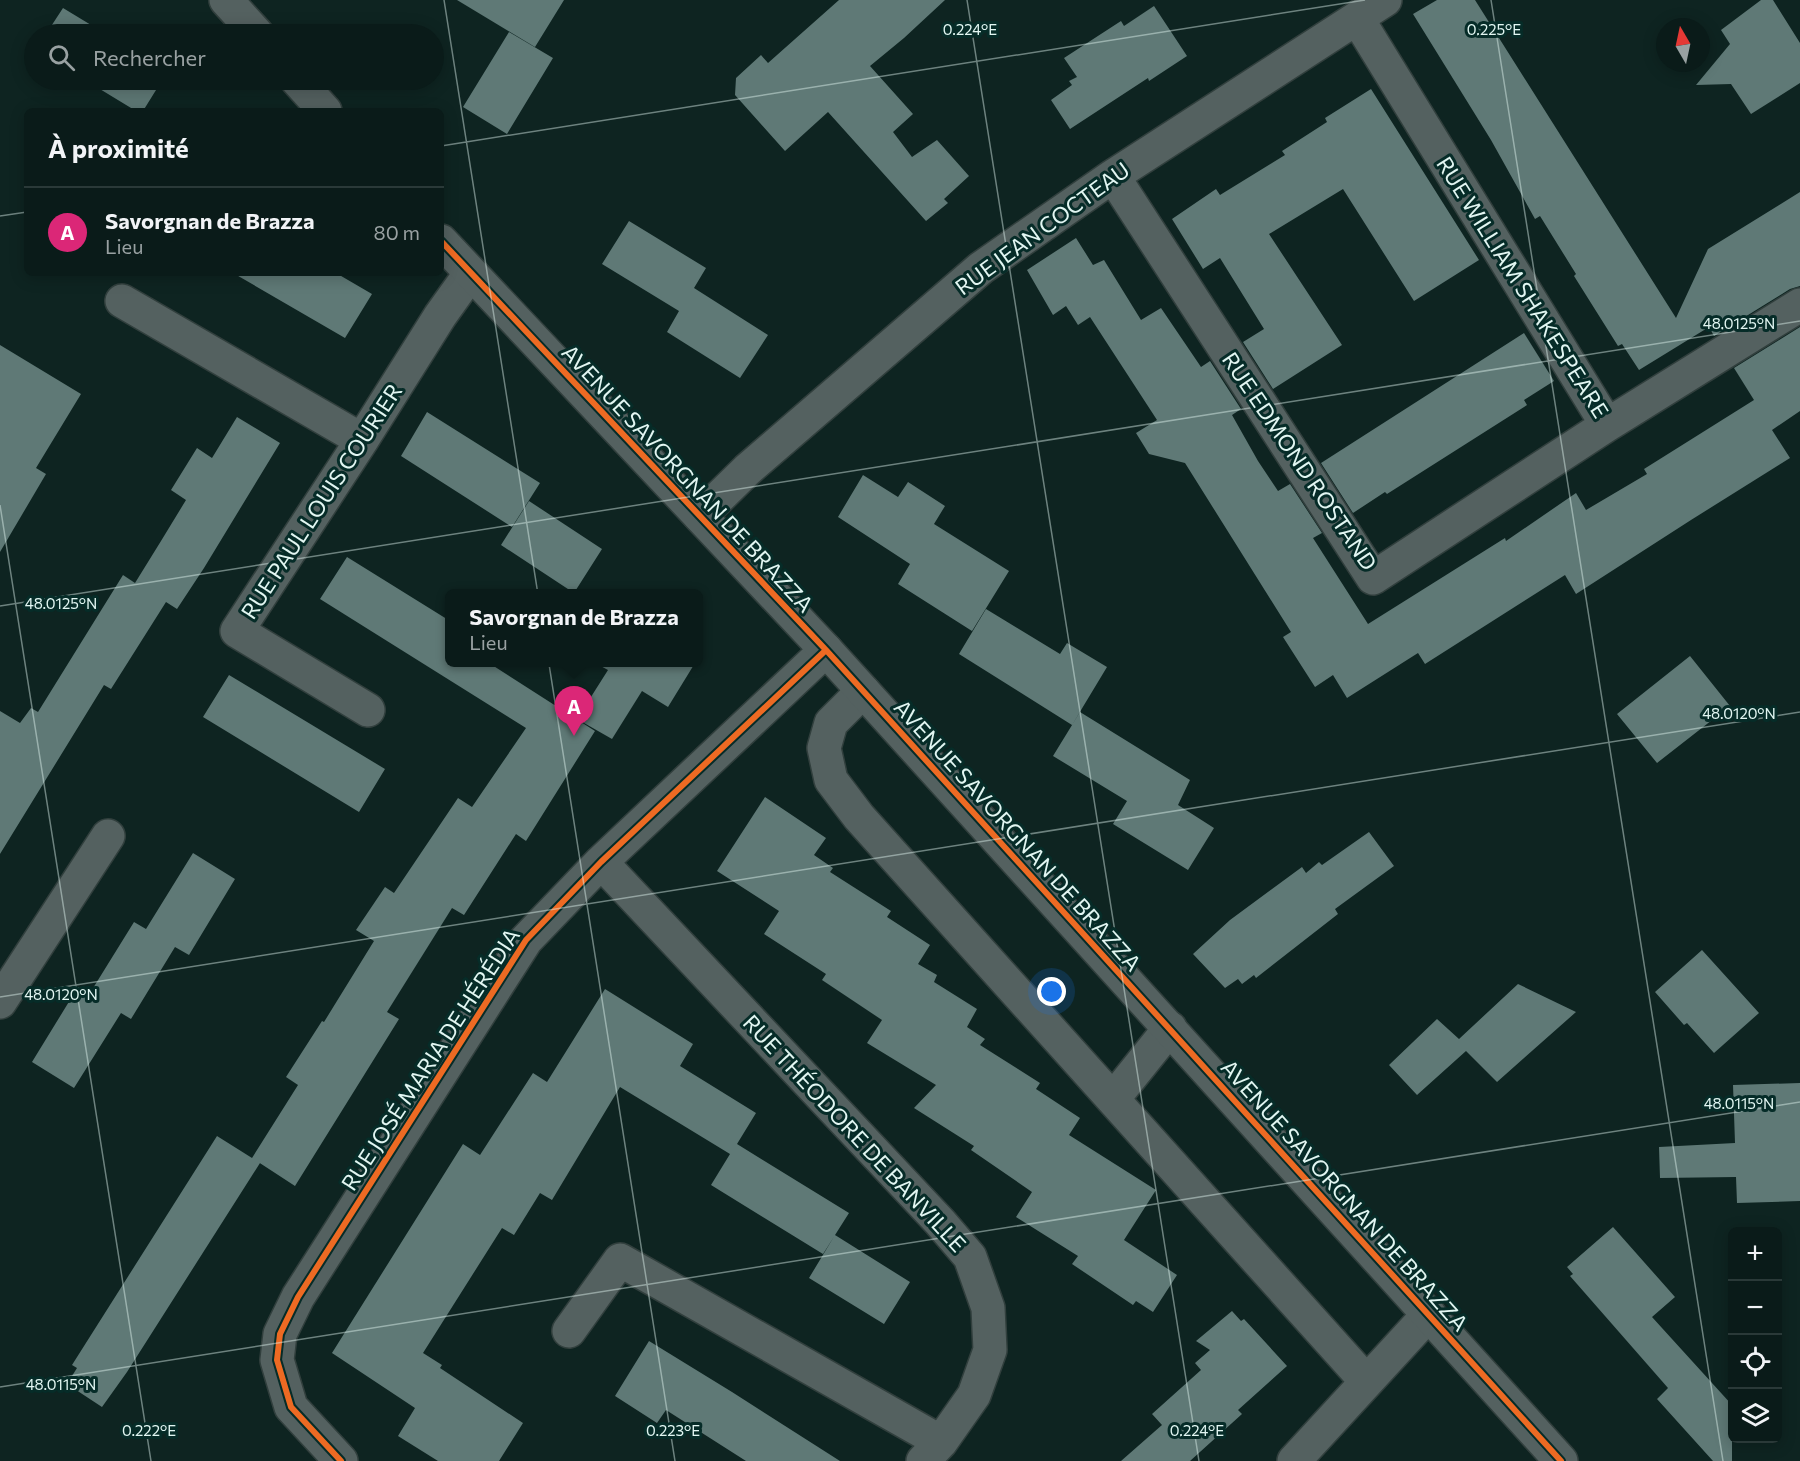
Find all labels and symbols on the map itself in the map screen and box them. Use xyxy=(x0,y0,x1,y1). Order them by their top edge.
north arrow xyxy=(1656,18,1710,72)
text: 0.224°E xyxy=(943,20,997,38)
text: 0.225°E xyxy=(1467,20,1521,38)
street label: RUE WILLIAM SHAKESPEARE xyxy=(1431,151,1615,423)
street label: RUE JEAN COCTEAU xyxy=(950,156,1134,300)
text: 48.0125°N xyxy=(1703,314,1775,332)
street label: AVENUE SAVORGNAN DE BRAZZA xyxy=(557,339,819,617)
street label: RUE EDMOND ROSTAND xyxy=(1217,347,1383,575)
street label: RUE PAUL LOUIS COURIER xyxy=(235,378,407,624)
text: 48.0125°N xyxy=(25,594,97,612)
pin: A xyxy=(554,686,594,736)
street label: AVENUE SAVORGNAN DE BRAZZA xyxy=(889,694,1147,976)
text: 48.0120°N xyxy=(1702,704,1776,722)
street label: RUE JOSÉ MARIA DE HÉRÉDIA xyxy=(335,923,525,1195)
your location xyxy=(1037,977,1066,1006)
text: 48.0120°N xyxy=(24,985,98,1003)
street label: RUE THÉODORE DE BANVILLE xyxy=(738,1009,972,1257)
street label: AVENUE SAVORGNAN DE BRAZZA xyxy=(1216,1054,1474,1336)
text: 48.0115°N xyxy=(1704,1094,1774,1112)
text: 48.0115°N xyxy=(26,1375,96,1393)
text: 0.222°E xyxy=(122,1421,176,1439)
text: 0.223°E xyxy=(646,1421,700,1439)
text: 0.224°E xyxy=(1170,1421,1224,1439)

